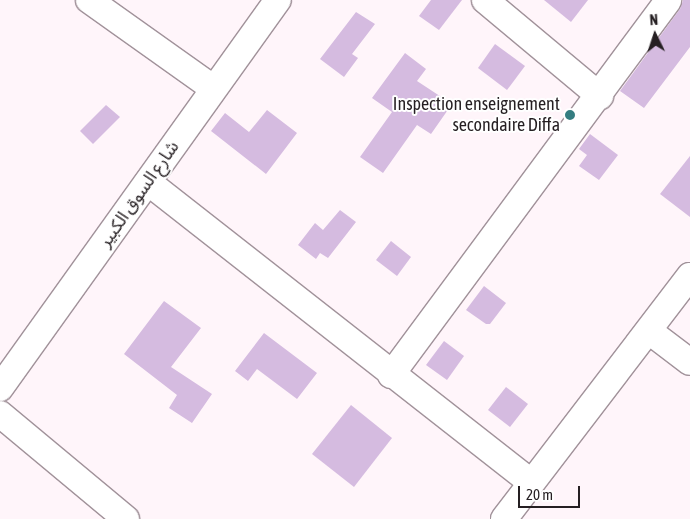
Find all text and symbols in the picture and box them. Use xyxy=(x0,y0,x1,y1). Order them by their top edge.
north arrow xyxy=(630,10,680,60)
text: N xyxy=(649,12,659,28)
place label: Inspection enseignement secondaire Diffa xyxy=(393,94,560,136)
marker: Inspection enseignement secondaire Diffa xyxy=(564,109,576,121)
street label: شارع السوق الكبير xyxy=(94,137,184,251)
scale bar xyxy=(520,476,582,508)
text: 20 m xyxy=(526,486,553,503)

